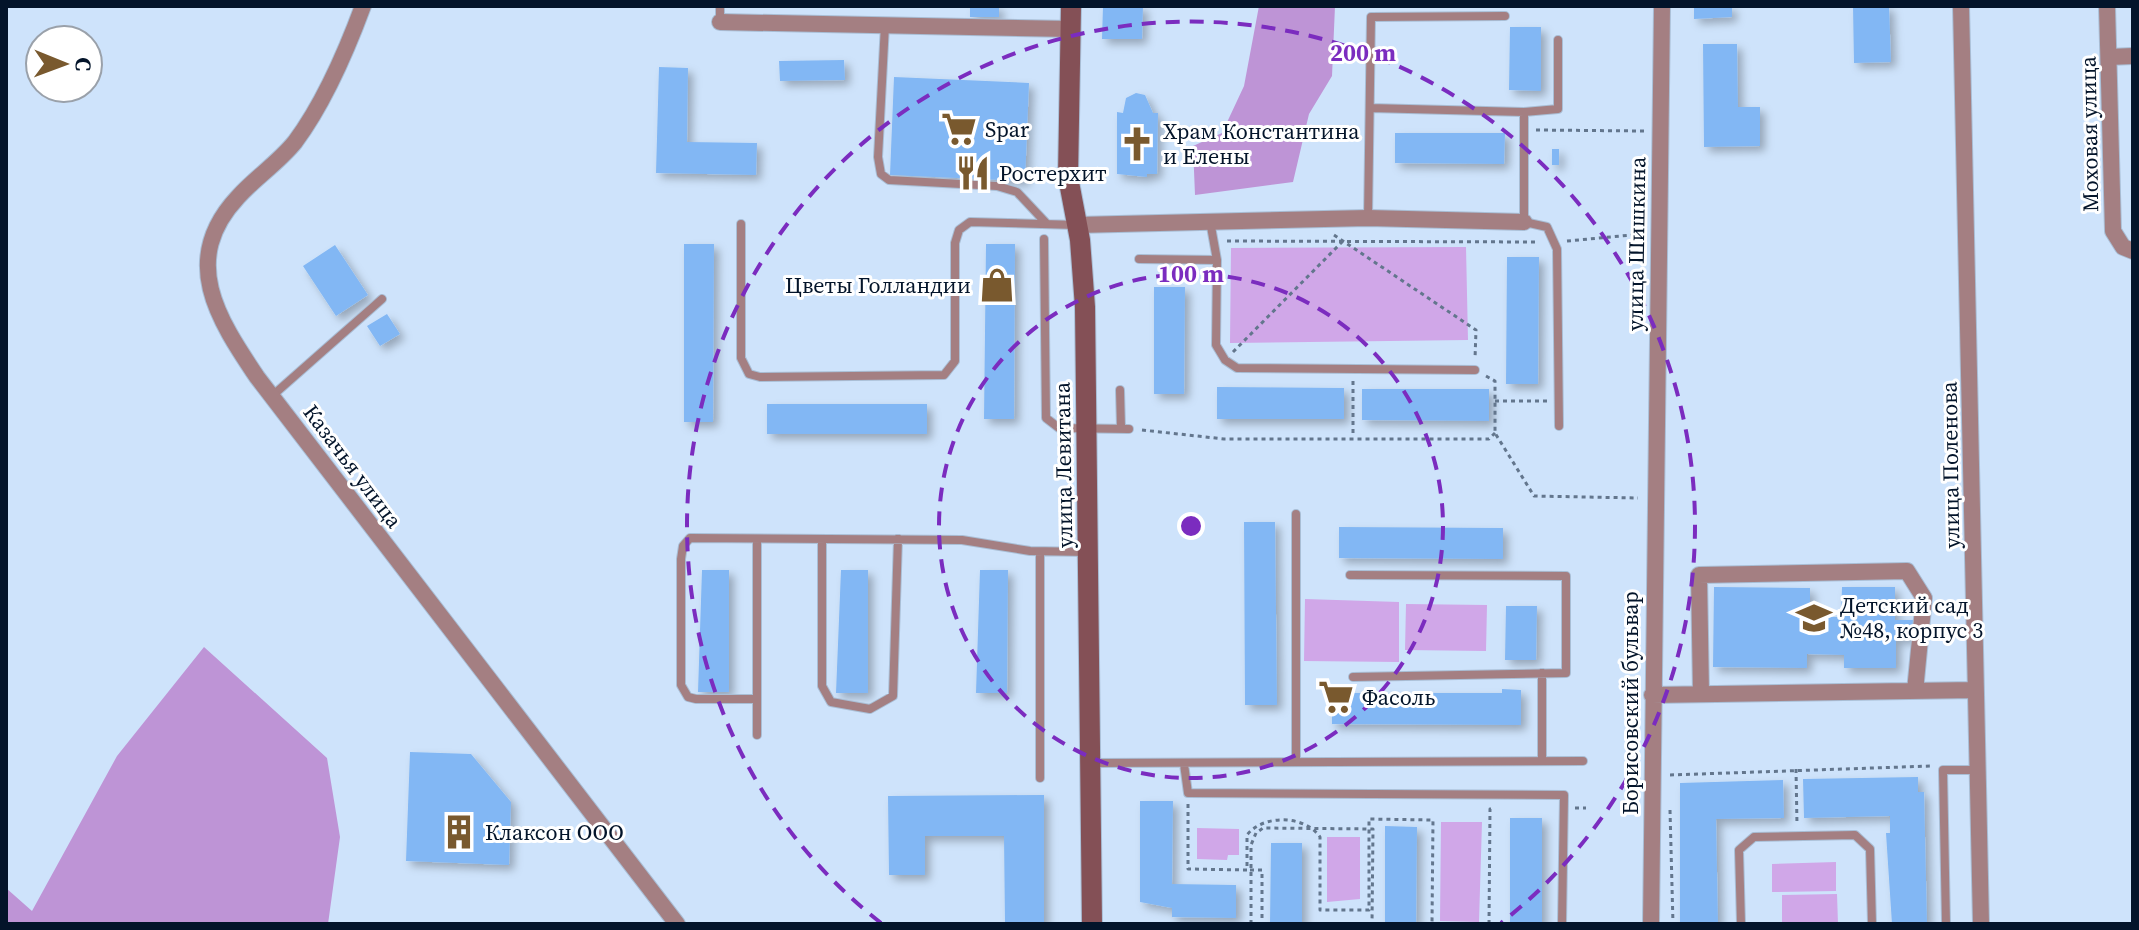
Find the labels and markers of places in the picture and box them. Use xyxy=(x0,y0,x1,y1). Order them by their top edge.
supermarket icon: Spar xyxy=(940,110,978,148)
place label: Spar xyxy=(985,114,1030,144)
place label: Храм Константина и Елены xyxy=(1163,116,1360,171)
church icon: Храм Константина и Елены xyxy=(1118,125,1156,163)
restaurant icon: Ростерхит xyxy=(954,154,992,192)
place label: Ростерхит xyxy=(999,158,1107,188)
shop icon: Цветы Голландии xyxy=(978,266,1016,304)
place label: Цветы Голландии xyxy=(785,270,971,300)
centre of rings xyxy=(1177,512,1205,540)
place label: Детский сад №48, корпус 3 xyxy=(1840,590,1983,645)
school or university icon: Детский сад №48, корпус 3 xyxy=(1795,599,1833,637)
supermarket icon: Фасоль xyxy=(1317,678,1355,716)
place label: Фасоль xyxy=(1362,682,1435,712)
building icon: Клаксон ООО xyxy=(440,813,478,851)
place label: Клаксон ООО xyxy=(485,817,624,847)

